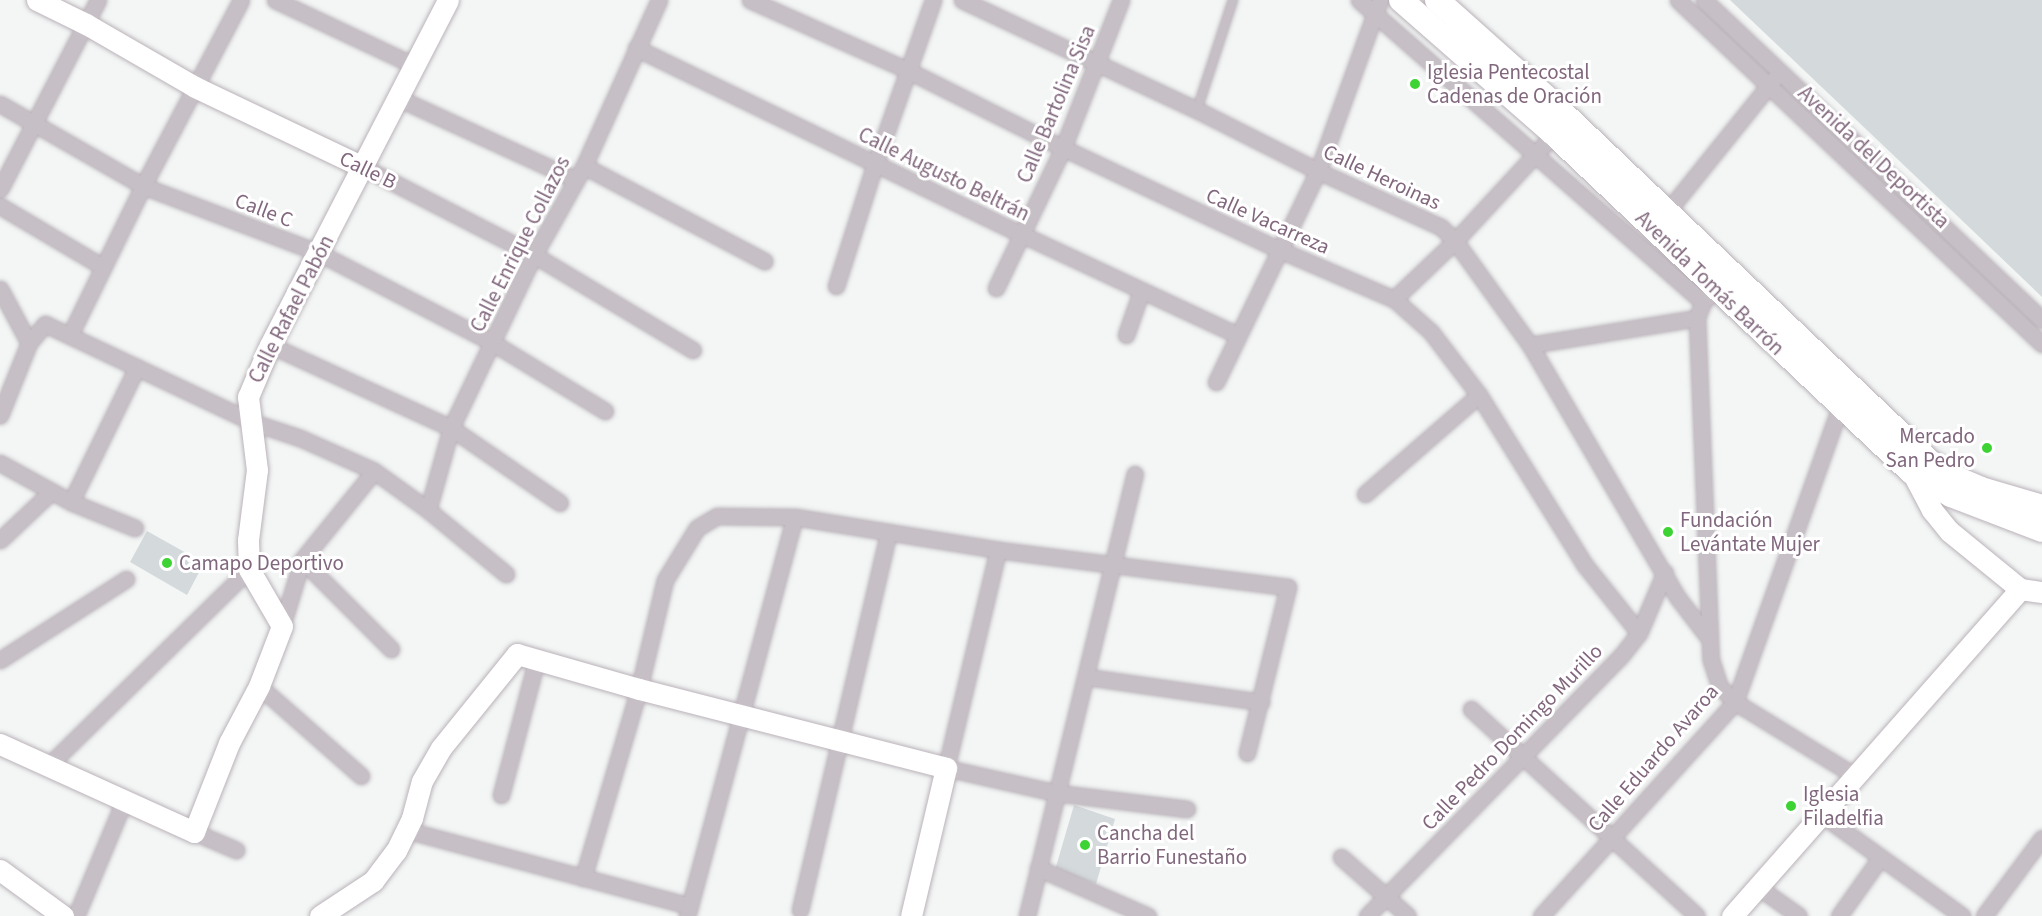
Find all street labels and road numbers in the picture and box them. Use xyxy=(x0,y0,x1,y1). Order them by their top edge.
street label: Calle Bartolina Sisa xyxy=(1011,21,1101,187)
street label: Avenida del Deportista xyxy=(1793,80,1955,234)
street label: Calle Augusto Beltrán xyxy=(854,122,1034,226)
street label: Calle Heroinas xyxy=(1319,139,1445,215)
street label: Calle B xyxy=(335,145,401,195)
street label: Calle Enrique Collazos xyxy=(465,152,575,336)
street label: Calle Vacarreza xyxy=(1202,183,1334,259)
street label: Calle C xyxy=(232,188,296,232)
street label: Avenida Tomás Barrón xyxy=(1630,206,1790,360)
street label: Calle Rafael Pabón xyxy=(243,231,339,387)
street label: Calle Pedro Domingo Murillo xyxy=(1416,639,1608,835)
street label: Calle Eduardo Avaroa xyxy=(1582,679,1724,837)

